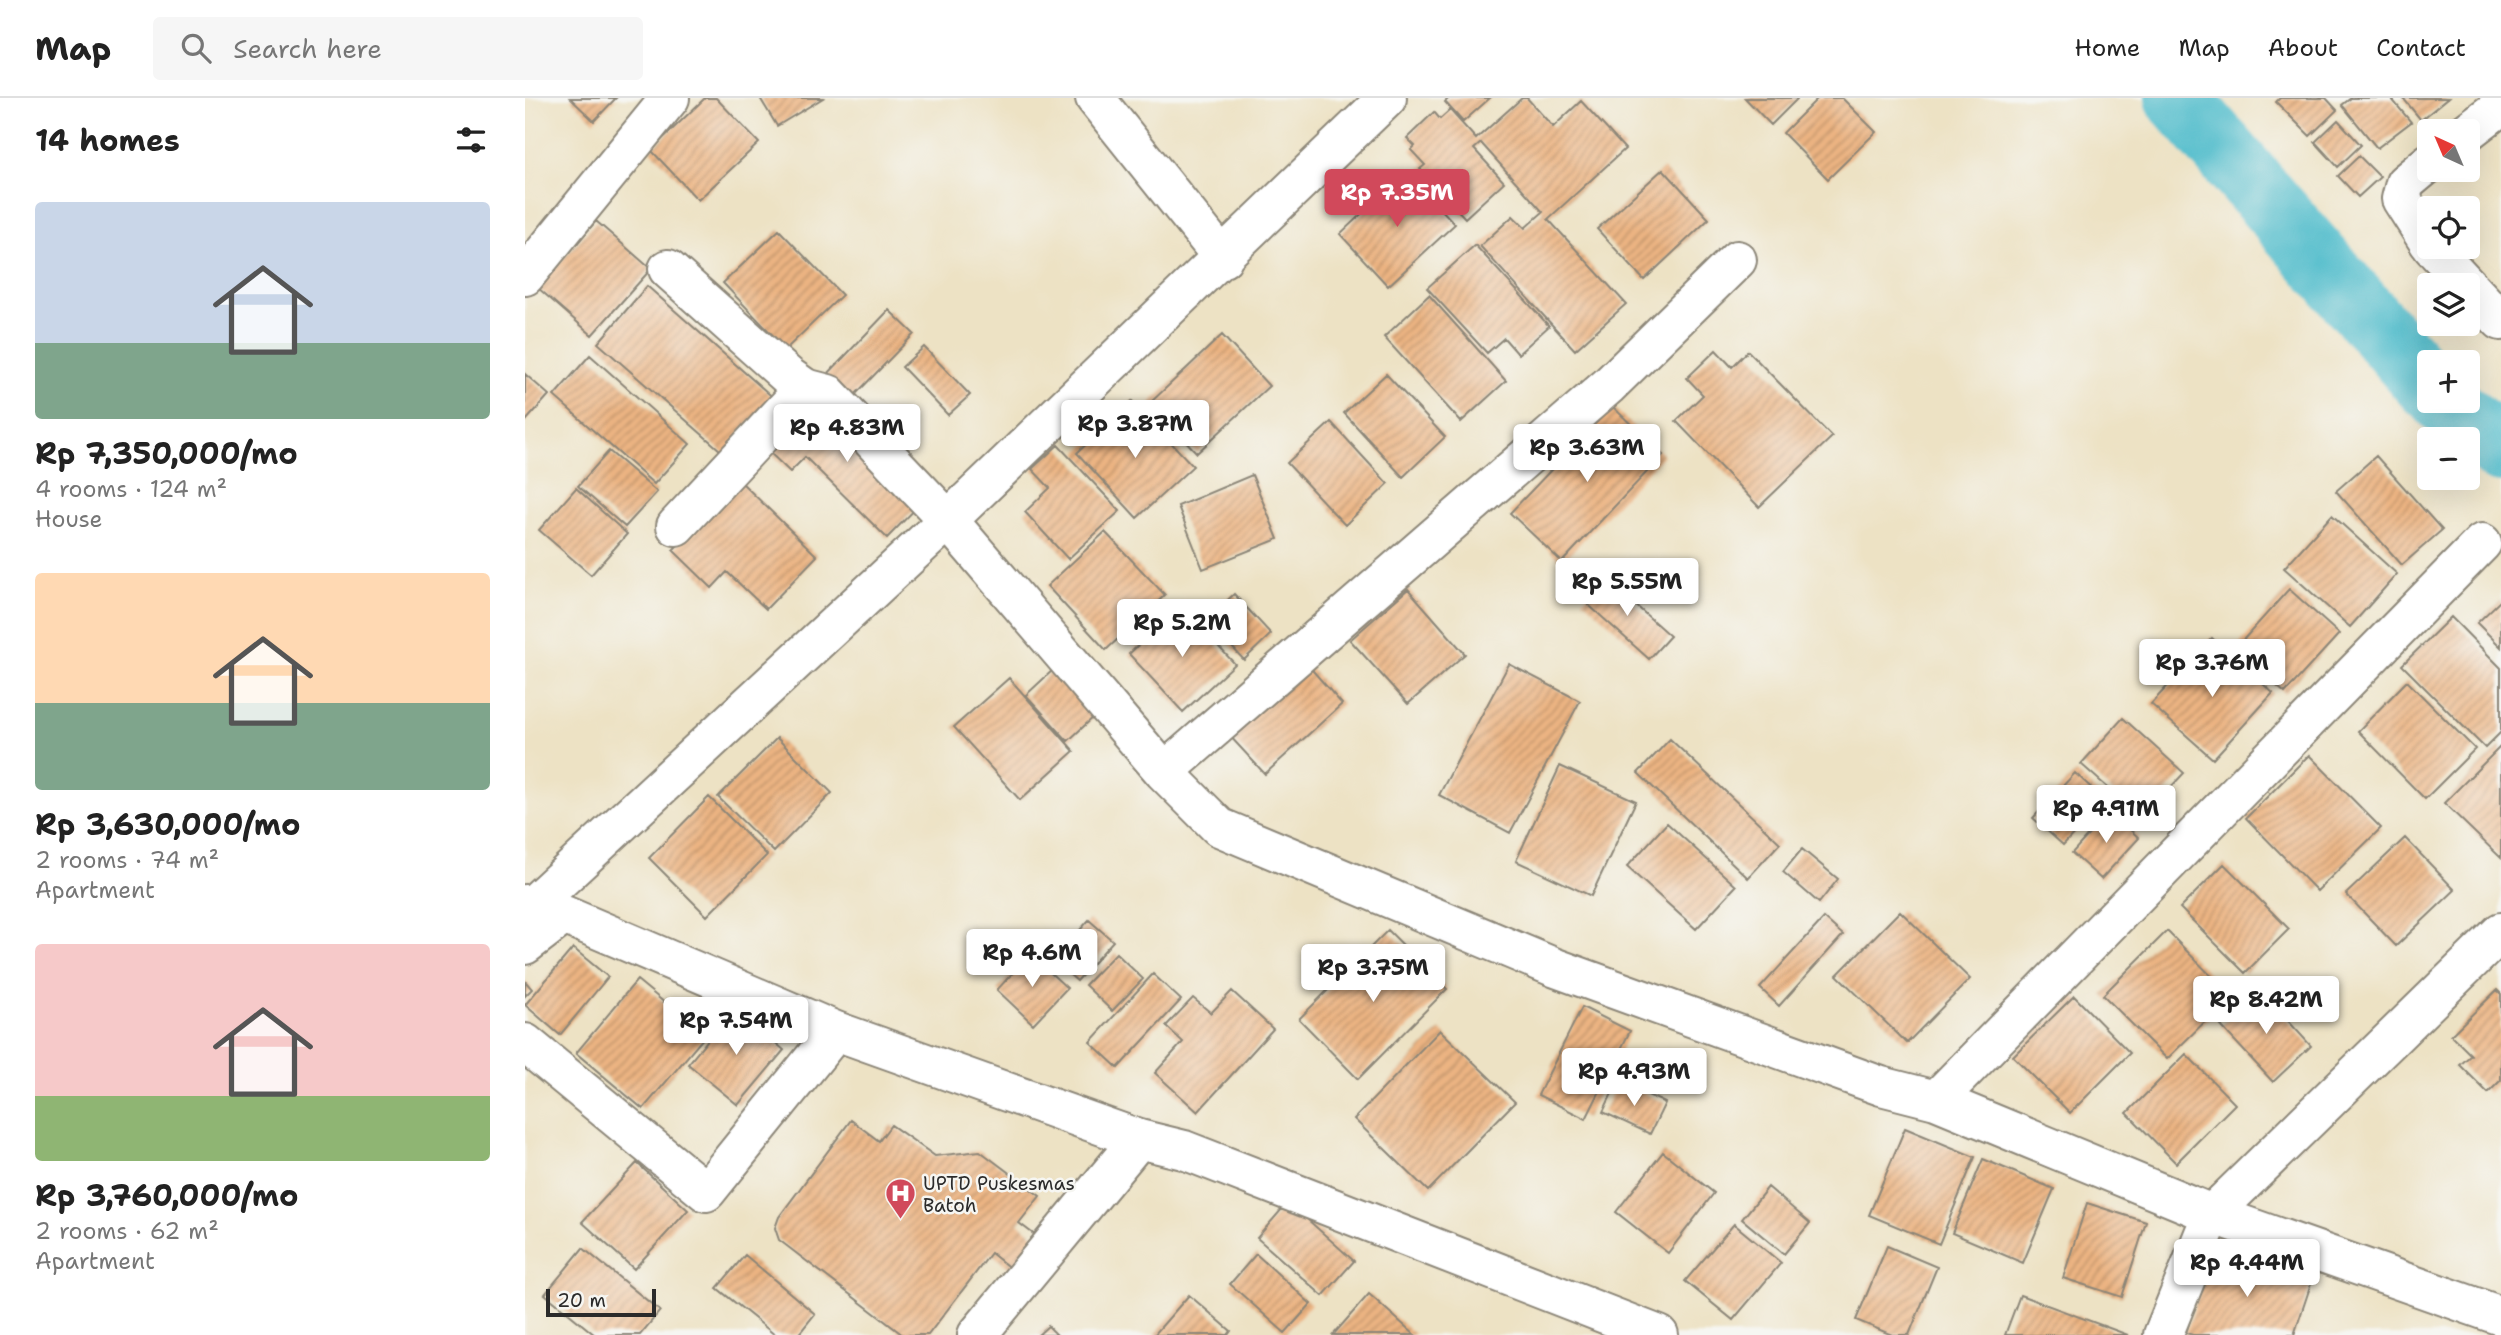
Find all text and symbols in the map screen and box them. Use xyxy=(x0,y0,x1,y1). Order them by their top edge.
search box xyxy=(153,17,643,80)
text: Map xyxy=(35,26,111,71)
icon: search xyxy=(177,29,215,67)
text: Search here xyxy=(233,31,382,66)
text: Home xyxy=(2074,32,2140,64)
text: Map xyxy=(2178,32,2230,64)
text: About xyxy=(2268,32,2338,64)
text: Contact xyxy=(2376,32,2466,64)
north arrow xyxy=(2417,119,2480,182)
map controls xyxy=(2417,119,2480,490)
text: 14 homes xyxy=(35,120,180,161)
icon: filters xyxy=(452,121,490,159)
pin: Rp 7.35M xyxy=(1325,170,1469,229)
text: Rp 7.35M xyxy=(1340,177,1454,207)
button: locate xyxy=(2417,196,2480,259)
icon: home xyxy=(200,247,326,373)
button: layers xyxy=(2417,273,2480,336)
button: + xyxy=(2417,350,2480,413)
pin: Rp 3.87M xyxy=(1063,400,1207,460)
pin: Rp 4.83M xyxy=(775,404,919,464)
text: Rp 3.87M xyxy=(1077,408,1193,438)
text: Rp 4.83M xyxy=(789,412,905,442)
pin: Rp 3.63M xyxy=(1515,424,1659,484)
button: − xyxy=(2417,427,2480,490)
text: Rp 3.63M xyxy=(1529,432,1645,462)
text: Rp 7,350,000/mo xyxy=(35,433,298,474)
text: 4 rooms · 124 m² xyxy=(35,474,227,504)
text: House xyxy=(35,504,103,534)
pin: Rp 5.55M xyxy=(1555,559,1699,618)
text: Rp 5.55M xyxy=(1572,566,1682,596)
pin: Rp 5.2M xyxy=(1117,600,1247,659)
text: Rp 5.2M xyxy=(1133,607,1231,637)
icon: home xyxy=(200,618,326,744)
pin: Rp 3.76M xyxy=(2140,640,2284,699)
text: Rp 3.76M xyxy=(2155,647,2269,677)
pin: Rp 4.91M xyxy=(2034,786,2178,845)
text: Rp 4.91M xyxy=(2053,793,2159,823)
text: Rp 3,630,000/mo xyxy=(35,804,301,845)
text: 2 rooms · 74 m² xyxy=(35,845,219,875)
text: Apartment xyxy=(35,875,155,905)
pin: Rp 4.6M xyxy=(967,930,1097,989)
text: Rp 4.6M xyxy=(982,937,1082,967)
pin: Rp 3.75M xyxy=(1301,944,1445,1004)
text: Rp 3.75M xyxy=(1317,952,1429,982)
pin: Rp 8.42M xyxy=(2194,976,2338,1036)
text: Rp 8.42M xyxy=(2209,984,2323,1014)
icon: home xyxy=(200,989,326,1115)
pin: Rp 7.54M xyxy=(664,998,808,1057)
text: Rp 7.54M xyxy=(679,1005,793,1035)
pin: Rp 4.93M xyxy=(1562,1048,1706,1108)
text: Rp 4.93M xyxy=(1578,1056,1690,1086)
place label: UPTD Puskesmas Batoh xyxy=(923,1171,1075,1218)
text: Rp 3,760,000/mo xyxy=(35,1175,299,1216)
hospital icon: UPTD Puskesmas Batoh xyxy=(883,1177,917,1221)
text: 2 rooms · 62 m² xyxy=(35,1216,219,1246)
pin: Rp 4.44M xyxy=(2175,1240,2319,1299)
text: Apartment xyxy=(35,1246,155,1276)
text: Rp 4.44M xyxy=(2190,1247,2304,1277)
scale bar xyxy=(546,1286,656,1318)
text: 20 m xyxy=(557,1288,606,1313)

